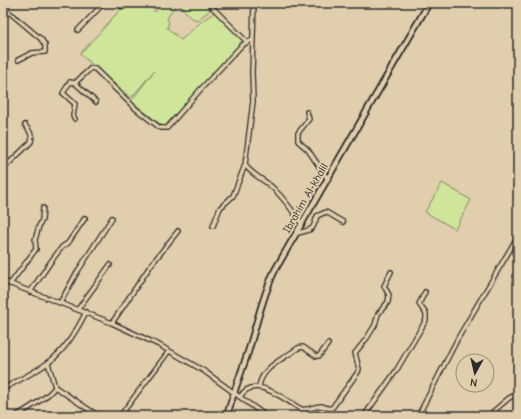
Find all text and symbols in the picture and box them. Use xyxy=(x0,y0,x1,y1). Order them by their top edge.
street label: Ibrahim Al-khalil xyxy=(280,161,331,236)
north arrow xyxy=(455,353,495,393)
text: N xyxy=(469,375,478,389)

